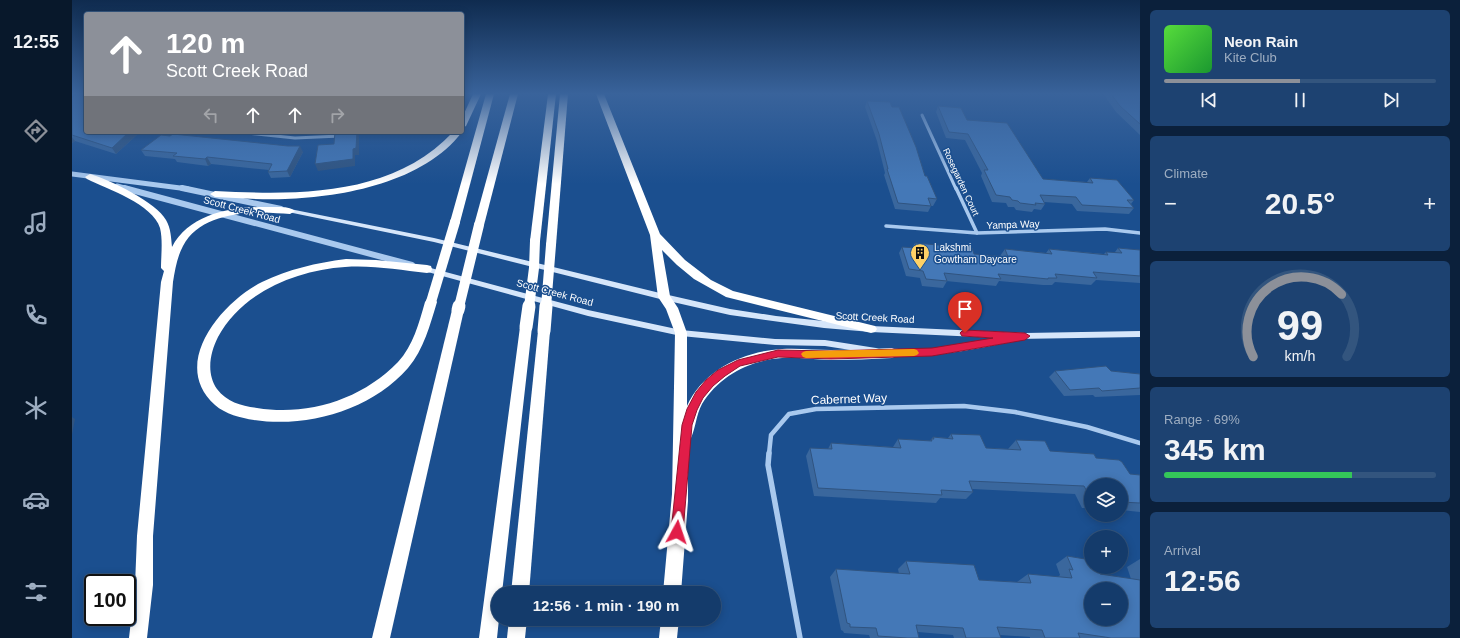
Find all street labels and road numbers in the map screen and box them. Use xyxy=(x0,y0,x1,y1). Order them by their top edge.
street label: Rosegarden Court xyxy=(941,147,981,218)
street label: Scott Creek Road xyxy=(202,194,281,225)
street label: Yampa Way xyxy=(986,218,1040,231)
street label: Scott Creek Road xyxy=(515,277,594,308)
street label: Scott Creek Road xyxy=(835,310,915,325)
street label: Cabernet Way xyxy=(811,391,887,407)

